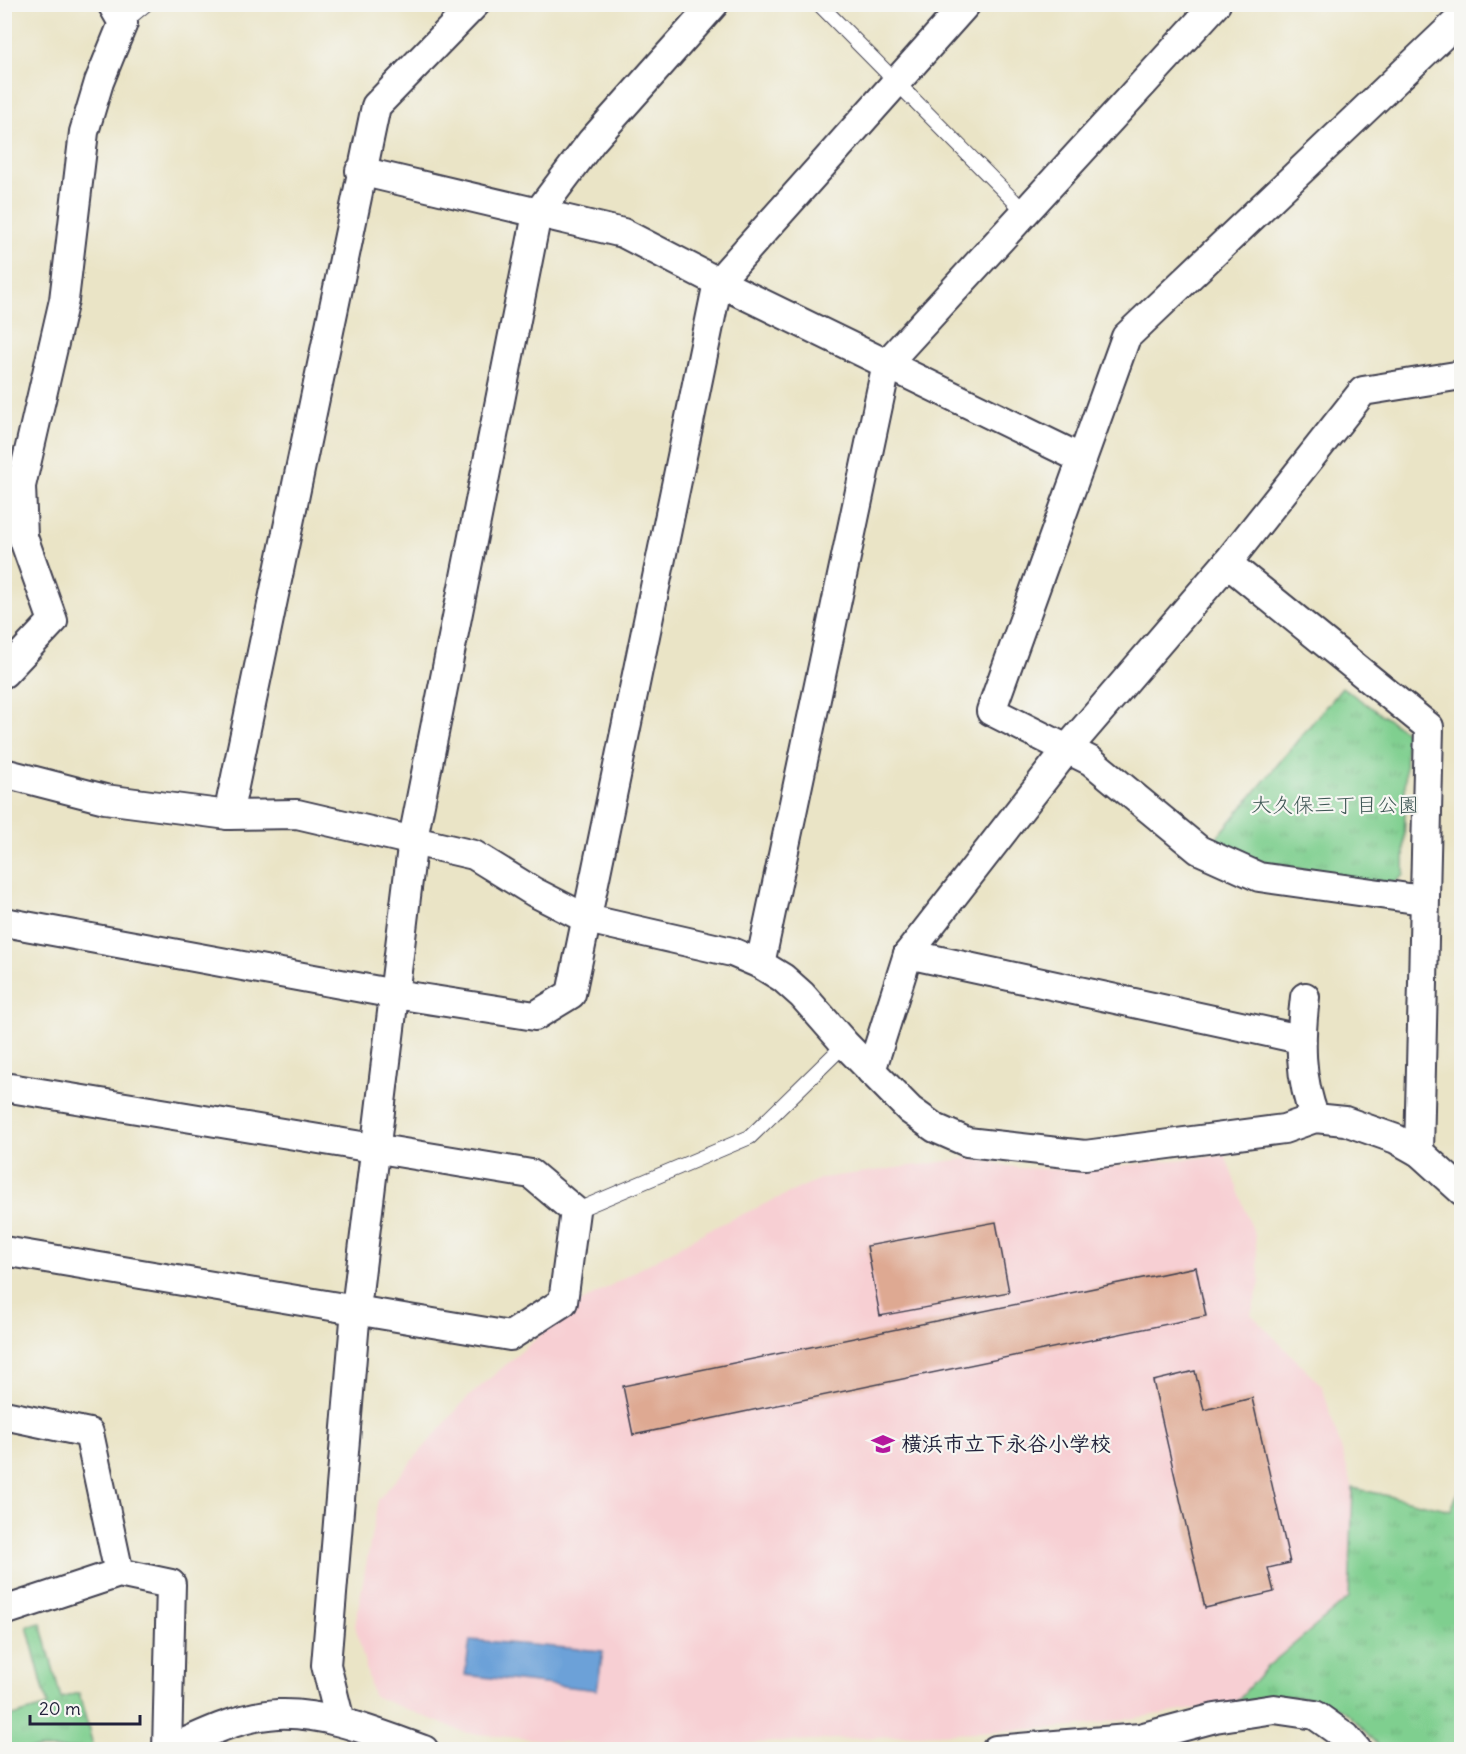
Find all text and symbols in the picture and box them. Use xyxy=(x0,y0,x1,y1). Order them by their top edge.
park label: 大久保三丁目公園 xyxy=(1251,791,1419,818)
place label: 横浜市立下永谷小学校 xyxy=(901,1430,1111,1457)
school or university icon: 横浜市立下永谷小学校 xyxy=(870,1431,896,1457)
scale bar xyxy=(30,1688,140,1726)
text: 20 m xyxy=(39,1697,81,1720)

